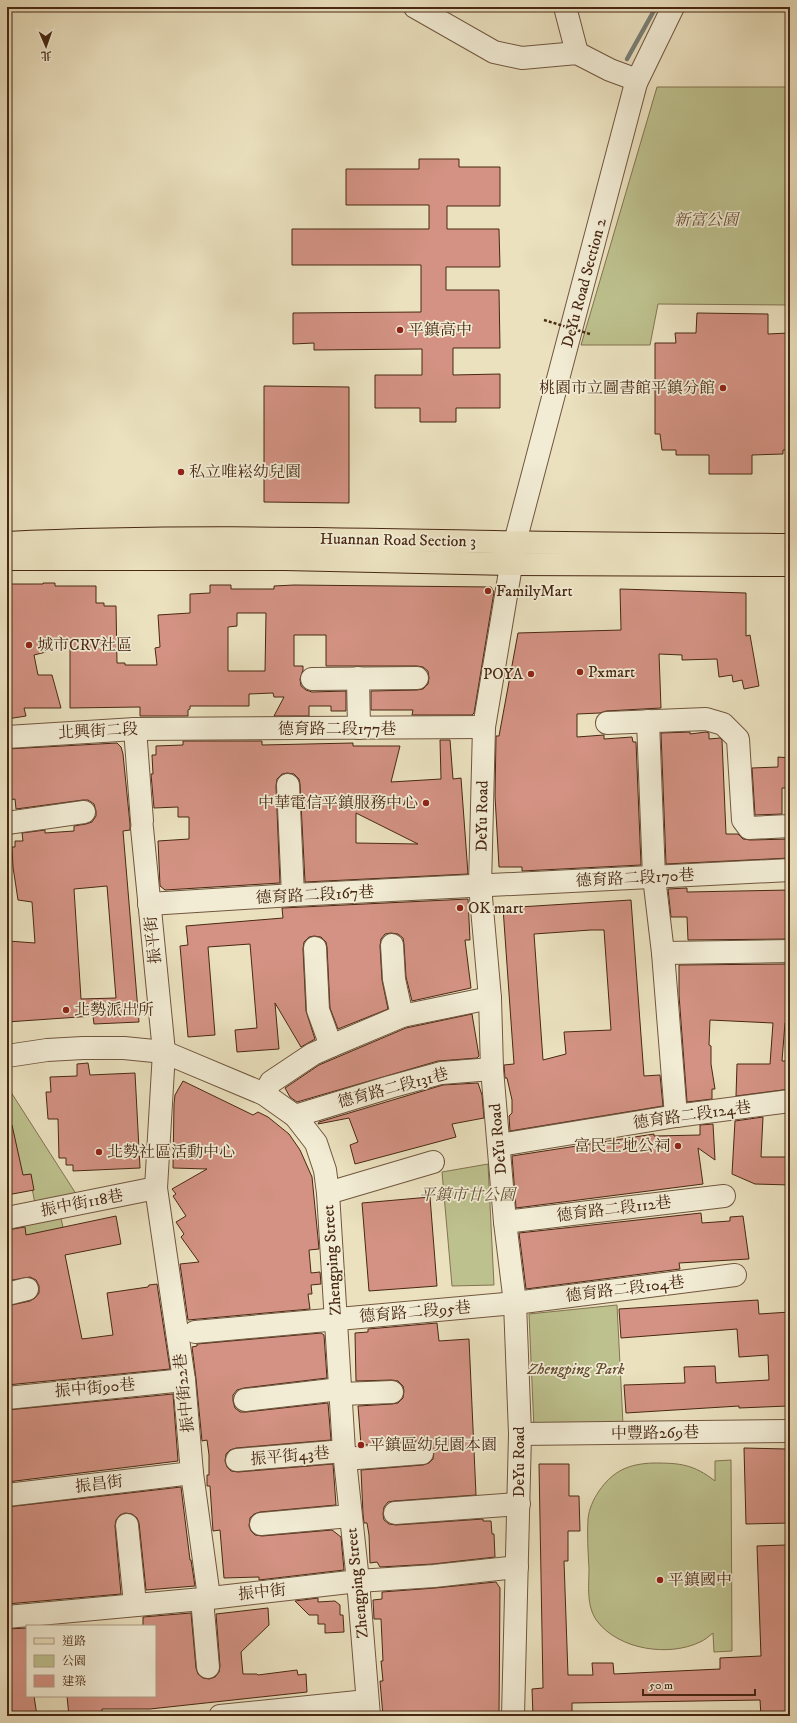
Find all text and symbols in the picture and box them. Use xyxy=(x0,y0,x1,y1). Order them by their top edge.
north arrow xyxy=(26,26,66,66)
text: 北 xyxy=(41,48,52,62)
park label: 新富公園 xyxy=(674,210,741,230)
street label: DeYu Road Section 2 xyxy=(557,216,611,350)
place label: 平鎮高中 xyxy=(408,320,472,340)
marker: 平鎮高中 xyxy=(395,325,405,335)
place label: 桃園市立圖書館平鎮分館 xyxy=(539,378,715,398)
marker: 桃園市立圖書館平鎮分館 xyxy=(718,383,728,393)
place label: 私立唯崧幼兒園 xyxy=(189,462,301,482)
marker: 私立唯崧幼兒園 xyxy=(176,467,186,477)
street label: Huannan Road Section 3 xyxy=(320,529,476,551)
place label: FamilyMart xyxy=(496,581,573,601)
marker: FamilyMart xyxy=(483,586,493,596)
place label: 城市CRV社區 xyxy=(37,635,132,655)
marker: 城市CRV社區 xyxy=(24,640,34,650)
place label: Pxmart xyxy=(588,662,635,682)
place label: POYA xyxy=(483,664,524,684)
marker: Pxmart xyxy=(575,667,585,677)
marker: POYA xyxy=(526,669,536,679)
street label: 北興街二段 xyxy=(58,719,138,743)
street label: 德育路二段177巷 xyxy=(278,719,396,739)
street label: DeYu Road xyxy=(471,780,493,852)
place label: 中華電信平鎮服務中心 xyxy=(258,793,418,813)
marker: 中華電信平鎮服務中心 xyxy=(421,798,431,808)
street label: 德育路二段170巷 xyxy=(575,865,695,891)
street label: 德育路二段167巷 xyxy=(255,882,375,908)
place label: OK mart xyxy=(468,898,524,918)
marker: OK mart xyxy=(455,903,465,913)
street label: 振平街 xyxy=(141,915,165,965)
place label: 北勢派出所 xyxy=(74,1000,154,1020)
marker: 北勢派出所 xyxy=(61,1005,71,1015)
street label: 德育路二段131巷 xyxy=(335,1064,451,1112)
street label: 德育路二段124巷 xyxy=(632,1097,752,1133)
street label: DeYu Road xyxy=(485,1103,511,1175)
place label: 富民土地公祠 xyxy=(574,1136,670,1156)
marker: 富民土地公祠 xyxy=(673,1141,683,1151)
place label: 北勢社區活動中心 xyxy=(107,1142,235,1162)
marker: 北勢社區活動中心 xyxy=(94,1147,104,1157)
street label: 振中街118巷 xyxy=(39,1185,125,1221)
park label: 平鎮市廿公園 xyxy=(419,1185,518,1205)
street label: 德育路二段112巷 xyxy=(555,1192,673,1226)
street label: Zhengping Street xyxy=(318,1204,346,1316)
street label: 德育路二段104巷 xyxy=(564,1272,686,1306)
street label: 德育路二段95巷 xyxy=(358,1297,472,1327)
street label: 振中街22巷 xyxy=(170,1352,198,1434)
park label: Zhengping Park xyxy=(527,1359,625,1379)
street label: 振中街90巷 xyxy=(54,1375,136,1401)
street label: 中豐路269巷 xyxy=(611,1422,699,1444)
street label: DeYu Road xyxy=(509,1426,529,1498)
place label: 平鎮區幼兒園本園 xyxy=(369,1435,497,1455)
marker: 平鎮區幼兒園本園 xyxy=(356,1440,366,1450)
street label: 振平街43巷 xyxy=(250,1443,330,1469)
street label: 振昌街 xyxy=(74,1471,124,1497)
street label: Zhengping Street xyxy=(341,1527,373,1639)
place label: 平鎮國中 xyxy=(668,1570,732,1590)
marker: 平鎮國中 xyxy=(655,1575,665,1585)
street label: 振中街 xyxy=(237,1580,287,1604)
legend xyxy=(26,1625,156,1697)
text: 道路 xyxy=(62,1634,86,1649)
text: 公園 xyxy=(62,1654,86,1669)
scale bar xyxy=(643,1671,755,1697)
text: 建築 xyxy=(62,1674,86,1689)
text: 50 m xyxy=(649,1678,673,1693)

